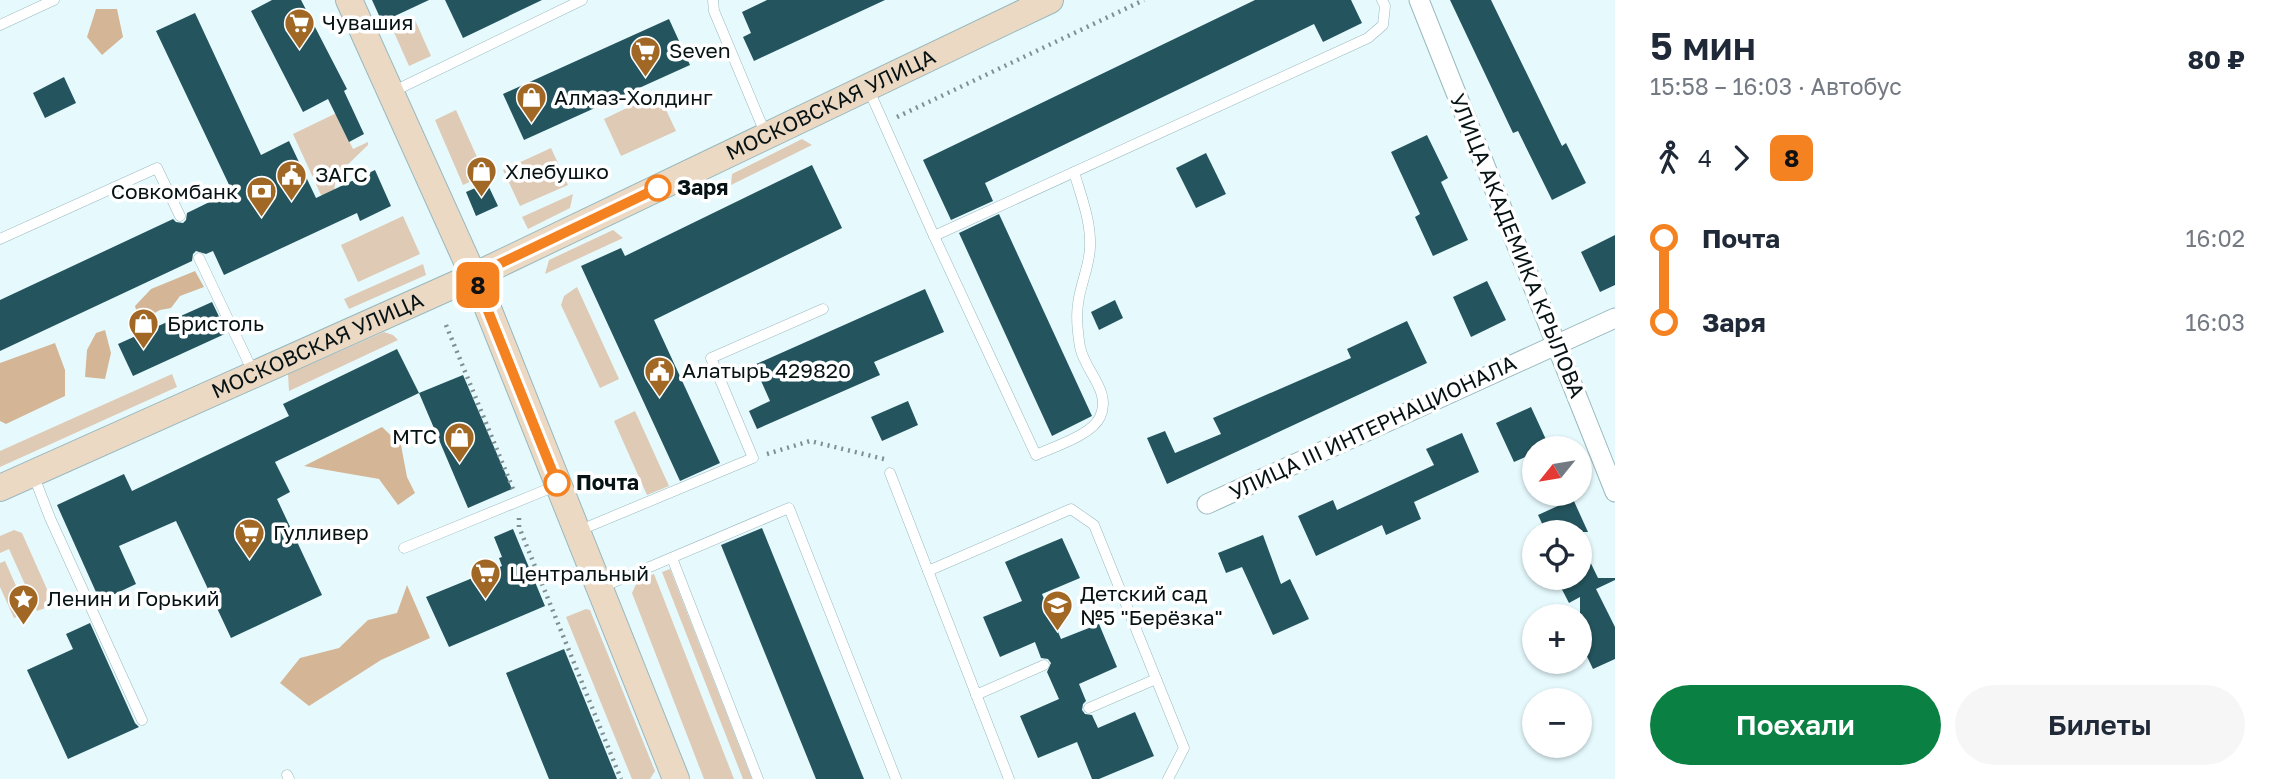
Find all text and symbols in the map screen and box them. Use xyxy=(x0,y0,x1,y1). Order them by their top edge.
supermarket icon: Чувашия xyxy=(282,6,316,50)
place label: Чувашия xyxy=(322,9,413,35)
text: 5 мин xyxy=(1650,23,1756,68)
supermarket icon: Seven xyxy=(629,34,663,78)
place label: Seven xyxy=(669,37,731,63)
street label: МОСКОВСКАЯ УЛИЦА xyxy=(721,43,939,165)
text: 80 ₽ xyxy=(2187,44,2245,75)
text: 15:58 – 16:03 · Автобус xyxy=(1650,72,1902,100)
shop icon: Алмаз-Холдинг xyxy=(514,81,548,125)
place label: Алмаз-Холдинг xyxy=(554,84,713,110)
street label: УЛИЦА АКАДЕМИКА КРЫЛОВА xyxy=(1445,90,1591,401)
icon: walk xyxy=(1650,139,1688,177)
icon: forward xyxy=(1722,139,1760,177)
text: 8 xyxy=(1784,143,1799,172)
text: 4 xyxy=(1698,144,1712,172)
shop icon: Хлебушко xyxy=(465,155,499,199)
public building icon: ЗАГС xyxy=(275,158,309,202)
place label: Хлебушко xyxy=(505,158,609,184)
place label: ЗАГС xyxy=(315,161,368,187)
place label: Заря xyxy=(677,174,728,200)
bank icon: Совкомбанк xyxy=(244,175,278,219)
marker: Заря xyxy=(645,175,671,201)
place label: Совкомбанк xyxy=(111,178,238,204)
text: Почта xyxy=(1702,223,1780,254)
text: 16:02 xyxy=(2185,224,2245,252)
line badge: 8 xyxy=(455,262,501,308)
text: 8 xyxy=(470,270,486,299)
street label: МОСКОВСКАЯ УЛИЦА xyxy=(207,286,427,404)
shop icon: Бристоль xyxy=(127,307,161,351)
text: Заря xyxy=(1702,307,1766,338)
text: 16:03 xyxy=(2185,308,2245,336)
place label: Бристоль xyxy=(167,310,264,336)
street label: УЛИЦА III ИНТЕРНАЦИОНАЛА xyxy=(1225,349,1520,505)
public building icon: Алатырь 429820 xyxy=(642,354,676,398)
place label: Алатырь 429820 xyxy=(682,357,851,383)
shop icon: МТС xyxy=(443,420,477,464)
place label: МТС xyxy=(392,423,437,449)
north arrow xyxy=(1522,436,1592,506)
map controls xyxy=(1522,436,1592,758)
place label: Почта xyxy=(576,469,639,495)
marker: Почта xyxy=(544,470,570,496)
supermarket icon: Гулливер xyxy=(233,516,267,560)
place label: Гулливер xyxy=(273,519,369,545)
button: locate xyxy=(1522,520,1592,590)
supermarket icon: Центральный xyxy=(469,557,503,601)
place label: Центральный xyxy=(509,560,649,586)
place label: Детский сад №5 "Берёзка" xyxy=(1080,580,1223,630)
place icon: Ленин и Горький xyxy=(7,582,41,626)
place label: Ленин и Горький xyxy=(47,585,220,611)
school or university icon: Детский сад №5 "Берёзка" xyxy=(1040,589,1074,633)
button: + xyxy=(1522,604,1592,674)
button: Поехали xyxy=(1650,685,1941,765)
button: Билеты xyxy=(1955,685,2245,765)
button: − xyxy=(1522,688,1592,758)

